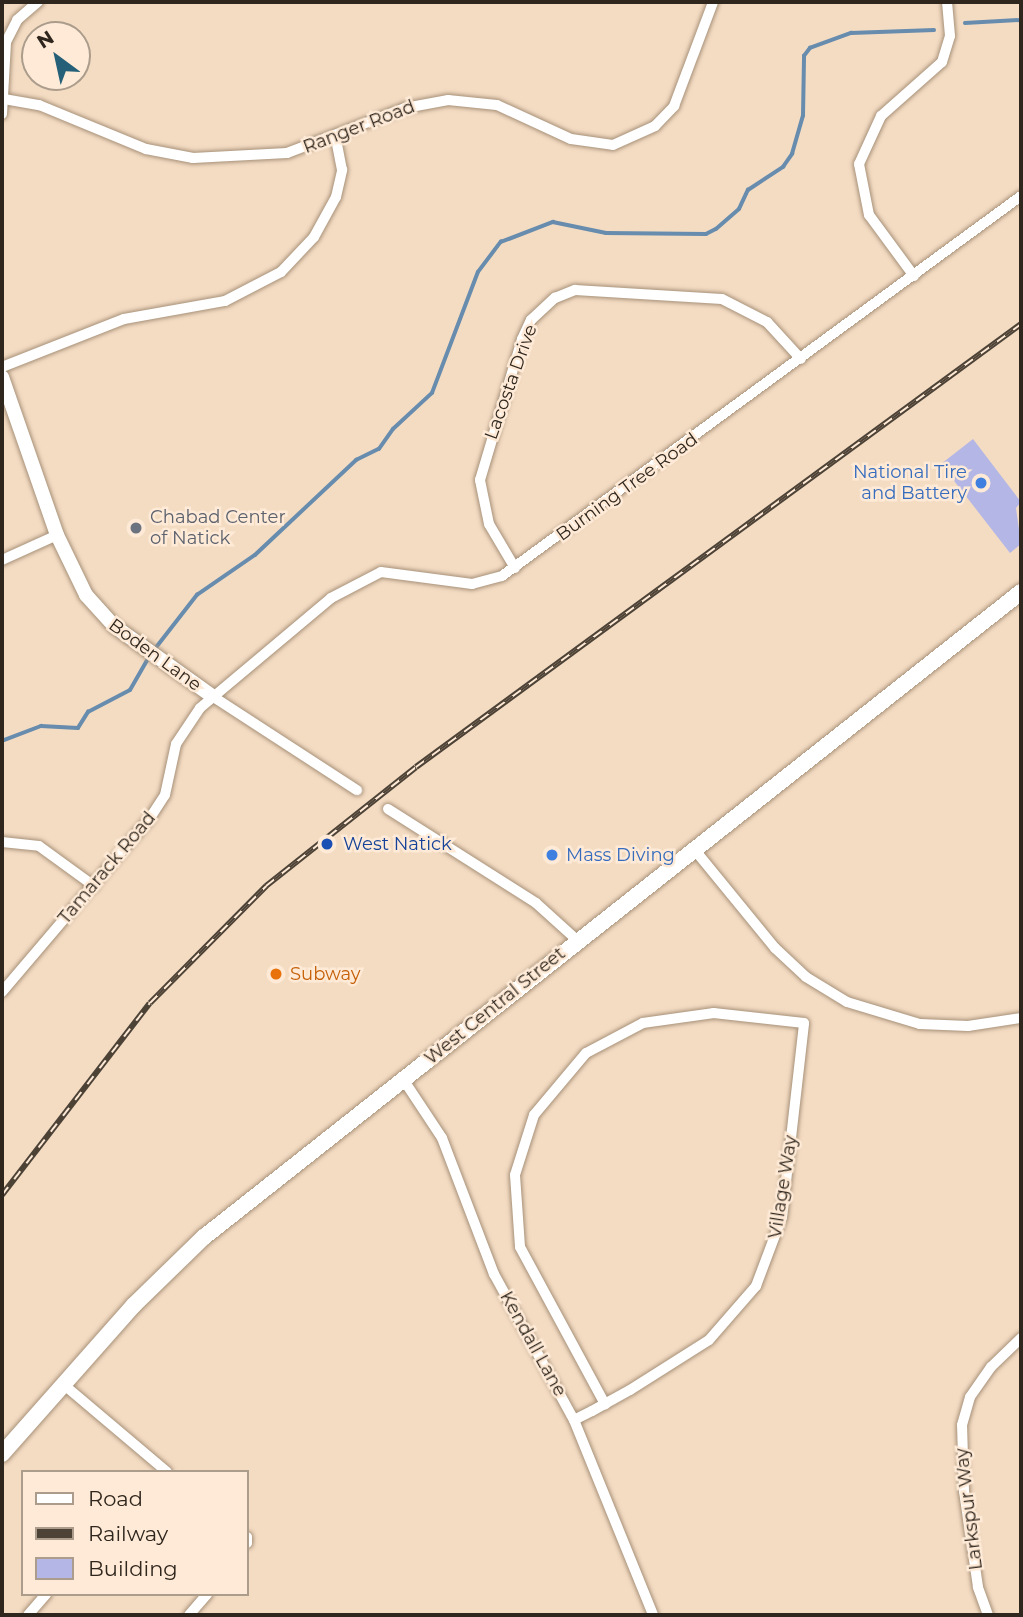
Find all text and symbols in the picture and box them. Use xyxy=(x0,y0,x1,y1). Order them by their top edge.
north arrow xyxy=(21,21,91,91)
text: N xyxy=(33,26,58,53)
street label: Ranger Road xyxy=(300,96,418,158)
street label: Lacosta Drive xyxy=(480,322,542,442)
street label: Burning Tree Road xyxy=(552,428,702,546)
place label: National Tire and Battery xyxy=(853,462,967,504)
marker: National Tire and Battery xyxy=(973,475,989,491)
place label: Chabad Center of Natick xyxy=(150,507,286,550)
marker: Chabad Center of Natick xyxy=(128,520,144,536)
street label: Boden Lane xyxy=(105,614,205,696)
street label: Tamarack Road xyxy=(54,808,160,928)
place label: West Natick xyxy=(343,833,452,855)
marker: West Natick xyxy=(317,834,337,854)
place label: Mass Diving xyxy=(566,844,675,866)
marker: Mass Diving xyxy=(544,847,560,863)
street label: West Central Street xyxy=(420,943,570,1069)
place label: Subway xyxy=(290,963,361,985)
marker: Subway xyxy=(268,966,284,982)
street label: Village Way xyxy=(764,1134,802,1240)
street label: Kendall Lane xyxy=(495,1288,571,1400)
street label: Larkspur Way xyxy=(951,1447,987,1571)
legend xyxy=(21,1470,248,1596)
text: Road xyxy=(88,1486,143,1511)
text: Railway xyxy=(88,1521,168,1546)
text: Building xyxy=(88,1556,178,1581)

